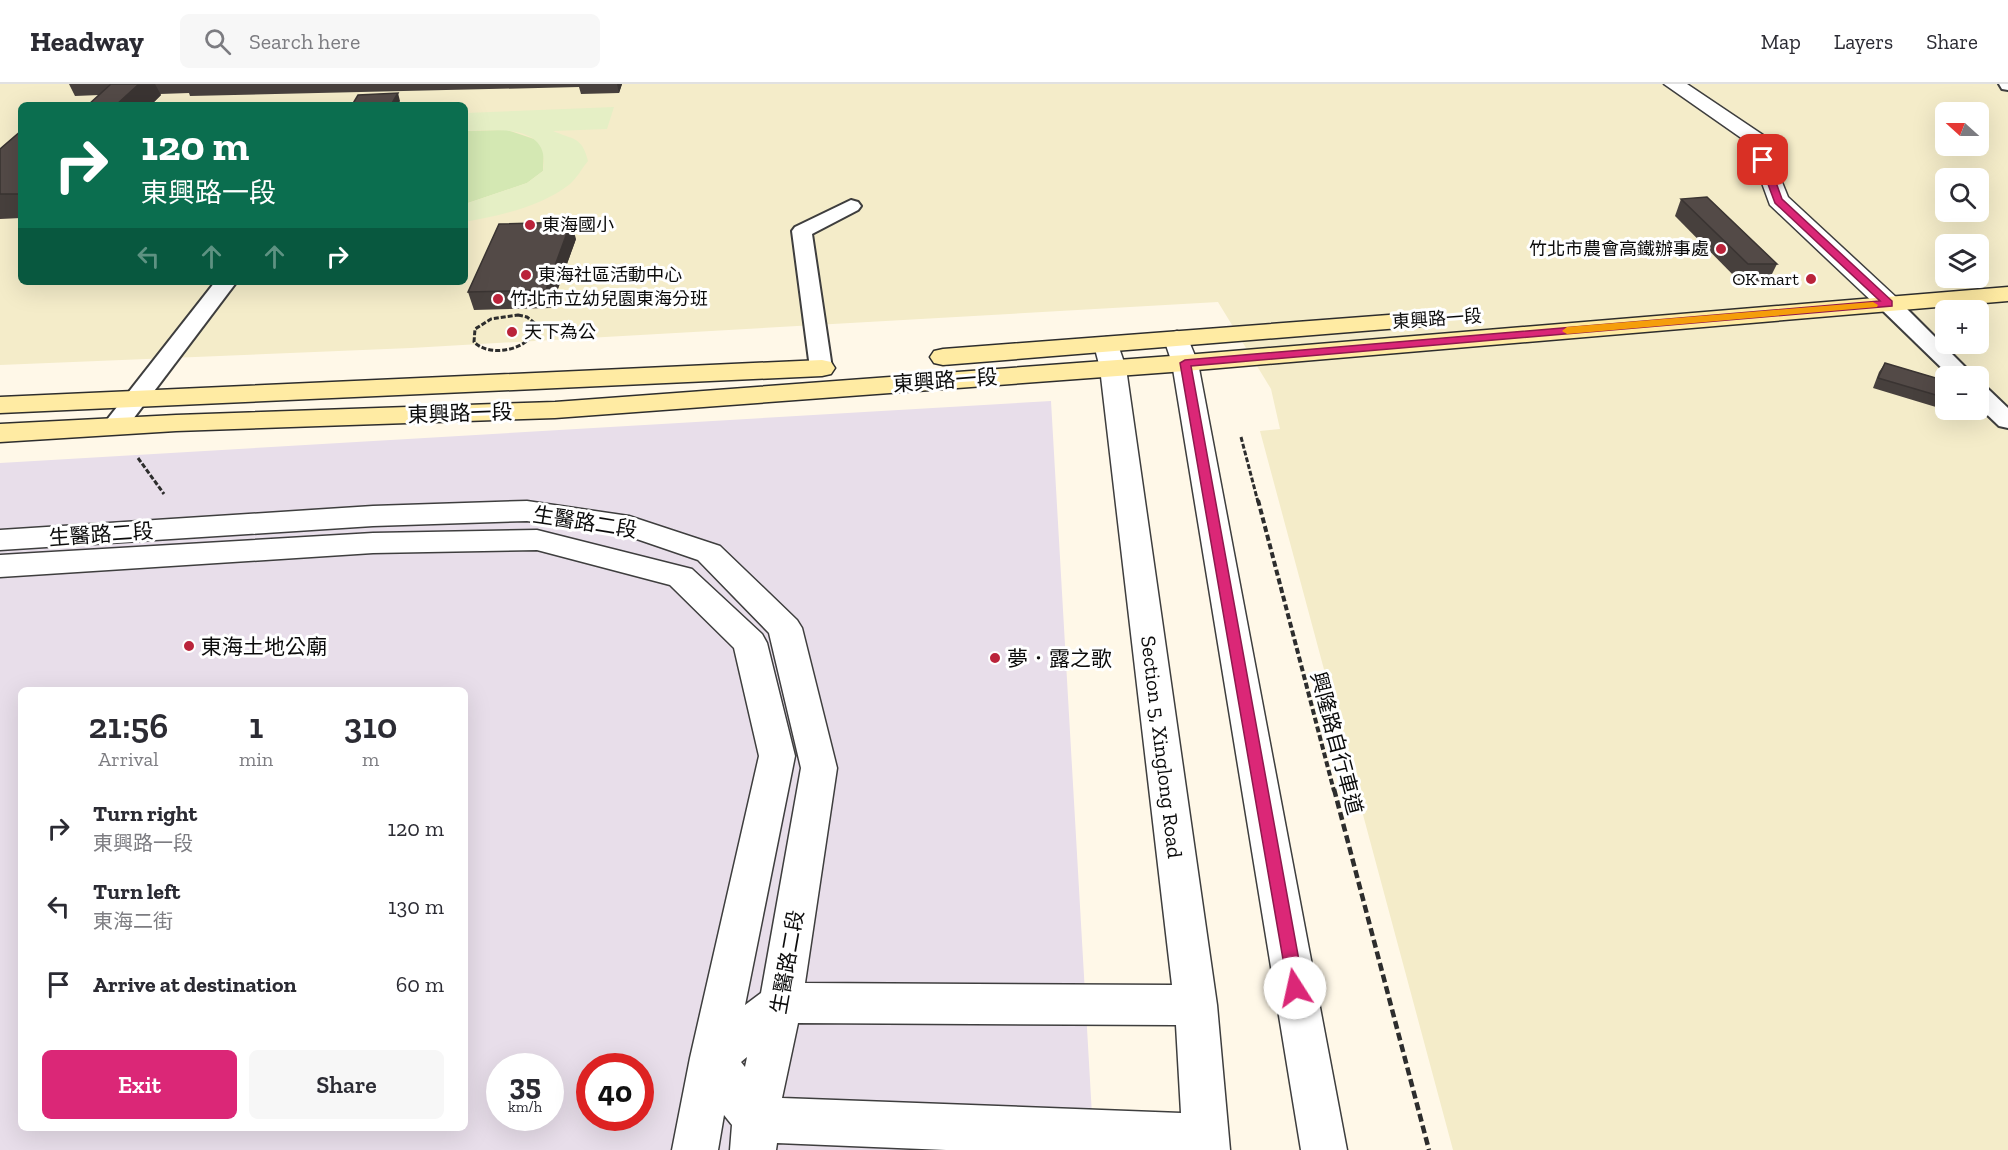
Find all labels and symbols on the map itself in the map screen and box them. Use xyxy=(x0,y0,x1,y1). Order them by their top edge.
north arrow xyxy=(1935,102,1989,156)
pin xyxy=(1737,134,1788,185)
place label: 東海國小 xyxy=(542,214,614,236)
marker: 東海國小 xyxy=(523,218,537,232)
place label: 竹北市農會高鐵辦事處 xyxy=(1529,238,1709,260)
marker: 竹北市農會高鐵辦事處 xyxy=(1714,242,1728,256)
place label: 東海社區活動中心 xyxy=(538,264,682,286)
marker: 東海社區活動中心 xyxy=(519,268,533,282)
place label: OK mart xyxy=(1732,268,1799,290)
marker: OK mart xyxy=(1804,272,1818,286)
place label: 竹北市立幼兒園東海分班 xyxy=(510,288,708,310)
marker: 竹北市立幼兒園東海分班 xyxy=(491,292,505,306)
street label: 東興路一段 xyxy=(1391,305,1483,333)
place label: 天下為公 xyxy=(524,321,596,343)
marker: 天下為公 xyxy=(505,325,519,339)
street label: 東興路一段 xyxy=(892,364,998,396)
street label: 東興路一段 xyxy=(407,399,513,427)
street label: 生醫路二段 xyxy=(531,501,639,543)
street label: 生醫路二段 xyxy=(48,518,154,550)
place label: 東海土地公廟 xyxy=(201,634,327,659)
street label: Section 5, Xinglong Road xyxy=(1136,634,1188,860)
marker: 東海土地公廟 xyxy=(182,639,196,653)
place label: 夢．露之歌 xyxy=(1007,646,1112,671)
marker: 夢．露之歌 xyxy=(988,651,1002,665)
street label: 興隆路自行車道 xyxy=(1306,669,1368,817)
street label: 生醫路二段 xyxy=(766,908,808,1016)
position arrow xyxy=(1263,956,1327,1020)
speed limit sign: 40 xyxy=(576,1053,654,1131)

